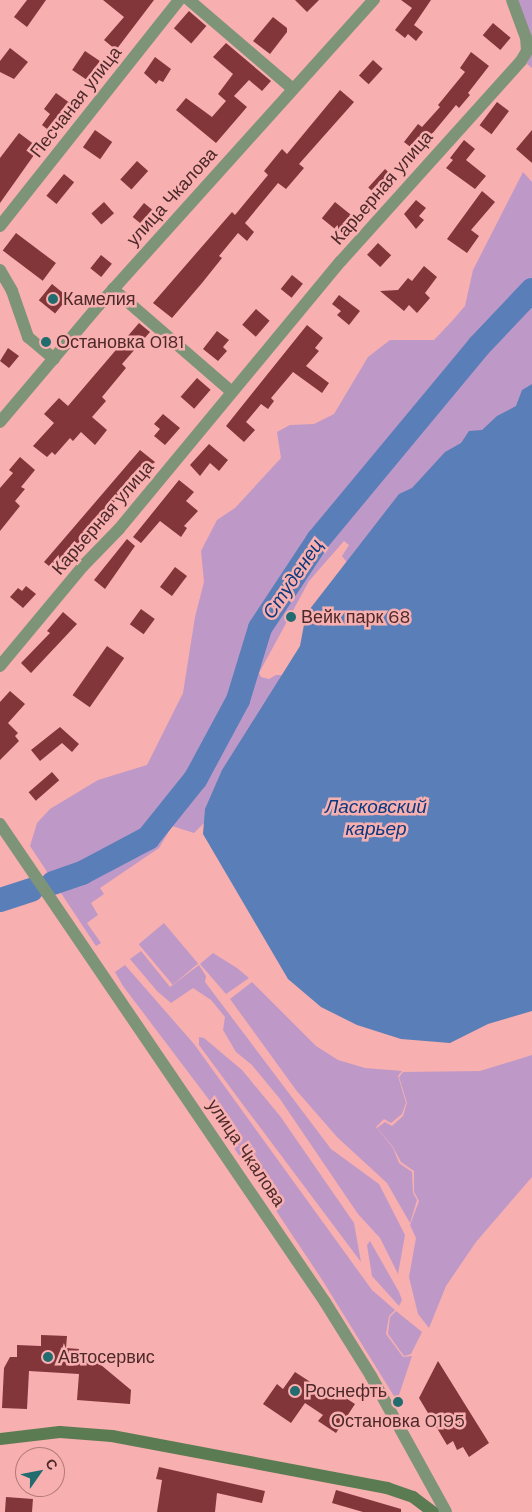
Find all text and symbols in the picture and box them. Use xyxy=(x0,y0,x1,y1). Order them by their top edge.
street label: Песчаная улица xyxy=(26,42,126,162)
street label: Карьерная улица xyxy=(327,127,437,249)
street label: улица Чкалова xyxy=(122,143,222,251)
place label: Камелия xyxy=(63,288,136,310)
marker: Камелия xyxy=(47,293,59,305)
place label: Остановка 0181 xyxy=(56,331,184,353)
marker: Остановка 0181 xyxy=(40,336,52,348)
street label: Карьерная улица xyxy=(48,457,158,579)
water label: Студенец xyxy=(258,535,328,623)
place label: Вейк парк 68 xyxy=(301,606,410,628)
marker: Вейк парк 68 xyxy=(285,611,297,623)
water label: Ласковский карьер xyxy=(325,796,427,840)
street label: улица Чкалова xyxy=(202,1095,290,1211)
place label: Автосервис xyxy=(58,1346,155,1368)
marker: Автосервис xyxy=(42,1351,54,1363)
place label: Роснефть xyxy=(305,1380,387,1402)
marker: Роснефть xyxy=(289,1385,301,1397)
marker: Остановка 0195 xyxy=(392,1396,404,1408)
place label: Остановка 0195 xyxy=(331,1410,465,1432)
north arrow xyxy=(15,1447,65,1497)
text: С xyxy=(41,1455,62,1474)

